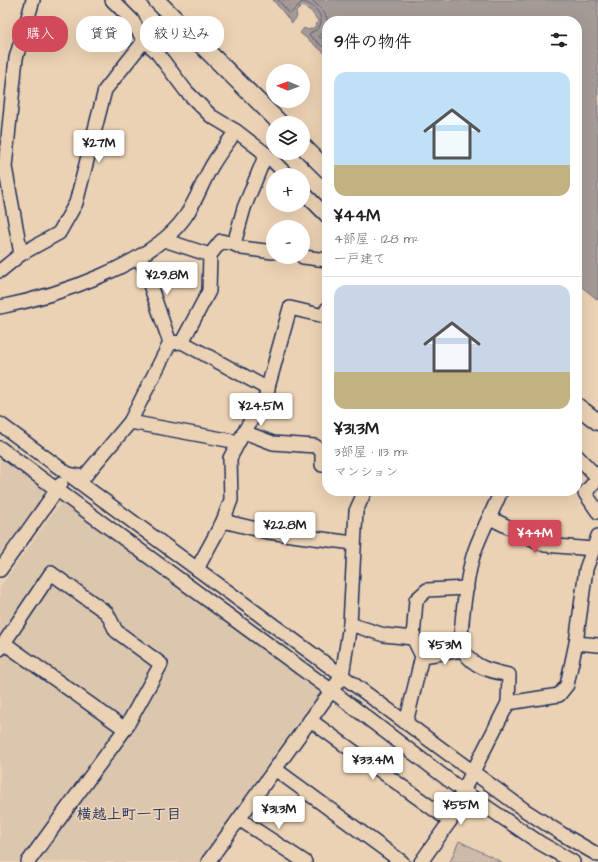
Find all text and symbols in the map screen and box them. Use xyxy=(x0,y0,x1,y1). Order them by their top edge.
chip: 購入 xyxy=(12,16,68,52)
chip: 賃貸 xyxy=(76,16,132,52)
chip: 絞り込み xyxy=(140,16,224,52)
icon: filters xyxy=(548,29,570,51)
text: 9件の物件 xyxy=(334,30,412,54)
north arrow xyxy=(266,64,310,108)
map controls xyxy=(266,64,310,264)
icon: home xyxy=(416,98,488,170)
button: layers xyxy=(266,116,310,160)
pin: ¥27M xyxy=(75,130,123,164)
text: ¥27M xyxy=(82,134,116,152)
button: + xyxy=(266,168,310,212)
text: ¥44M xyxy=(334,204,380,228)
button: − xyxy=(266,220,310,264)
text: 4部屋 · 128 m² xyxy=(334,230,419,248)
text: 一戸建て xyxy=(334,250,386,268)
pin: ¥29.8M xyxy=(134,262,200,296)
text: ¥29.8M xyxy=(146,266,188,284)
icon: home xyxy=(416,311,488,383)
pin: ¥24.5M xyxy=(228,393,294,427)
text: ¥24.5M xyxy=(238,397,284,415)
text: ¥31.3M xyxy=(334,417,379,441)
text: 3部屋 · 113 m² xyxy=(334,443,409,461)
text: マンション xyxy=(334,463,398,481)
pin: ¥22.8M xyxy=(252,512,318,546)
text: ¥22.8M xyxy=(264,516,306,534)
pin: ¥44M xyxy=(511,520,559,554)
text: ¥44M xyxy=(517,524,553,542)
pin: ¥53M xyxy=(421,632,469,666)
text: ¥53M xyxy=(428,636,462,654)
pin: ¥33.4M xyxy=(340,747,406,781)
text: ¥33.4M xyxy=(352,751,394,769)
pin: ¥55M xyxy=(437,792,485,826)
pin: ¥31.3M xyxy=(246,796,312,830)
text: ¥55M xyxy=(443,796,479,814)
text: ¥31.3M xyxy=(262,800,296,818)
district label: 横越上町一丁目 xyxy=(76,804,182,825)

